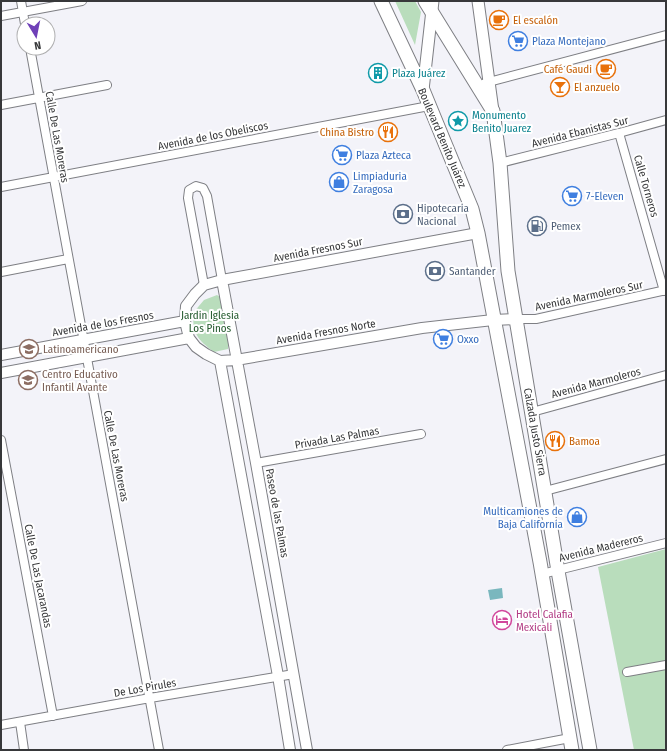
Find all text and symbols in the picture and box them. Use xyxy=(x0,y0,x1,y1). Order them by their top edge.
cafe icon: El escalón xyxy=(488,9,510,31)
place label: El escalón xyxy=(513,14,558,27)
north arrow xyxy=(16,16,56,56)
supermarket icon: Plaza Montejano xyxy=(507,30,529,52)
place label: Plaza Montejano xyxy=(532,35,606,48)
text: N xyxy=(33,38,42,52)
cafe icon: Café Gaudi xyxy=(595,58,617,80)
building icon: Plaza Juárez xyxy=(367,62,389,84)
place label: Café Gaudi xyxy=(544,63,592,76)
place label: Plaza Juárez xyxy=(392,67,446,80)
bar icon: El anzuelo xyxy=(549,76,571,98)
place label: El anzuelo xyxy=(574,81,620,94)
street label: Boulevard Benito Juárez xyxy=(415,86,469,190)
street label: Calle De Las Moreras xyxy=(43,90,71,184)
place label: Monumento Benito Juarez xyxy=(472,109,532,135)
place icon: Monumento Benito Juarez xyxy=(447,110,469,132)
street label: Avenida Ebanistas Sur xyxy=(530,114,630,150)
street label: Avenida de los Obeliscos xyxy=(157,119,269,153)
restaurant icon: China Bistro xyxy=(377,121,399,143)
place label: China Bistro xyxy=(320,126,374,139)
supermarket icon: Plaza Azteca xyxy=(331,144,353,166)
place label: Plaza Azteca xyxy=(356,149,411,162)
street label: Calle Torneros xyxy=(631,154,661,219)
place label: Limpiaduria Zaragosa xyxy=(353,170,407,196)
shop icon: Limpiaduria Zaragosa xyxy=(328,171,350,193)
supermarket icon: 7-Eleven xyxy=(561,185,583,207)
place label: 7-Eleven xyxy=(586,190,624,203)
place label: Hipotecaria Nacional xyxy=(417,202,469,228)
bank icon: Hipotecaria Nacional xyxy=(392,203,414,225)
fuel station icon: Pemex xyxy=(526,215,548,237)
place label: Pemex xyxy=(551,220,581,233)
street label: Avenida Fresnos Sur xyxy=(272,235,364,265)
bank icon: Santander xyxy=(424,260,446,282)
place label: Santander xyxy=(449,265,496,278)
street label: Avenida Marmoleros Sur xyxy=(534,278,644,314)
street label: Avenida de los Fresnos xyxy=(51,309,155,339)
park label: Jardin Iglesia Los Pinos xyxy=(181,309,239,335)
street label: Avenida Fresnos Norte xyxy=(275,317,377,347)
supermarket icon: Oxxo xyxy=(432,328,454,350)
place label: Oxxo xyxy=(457,333,479,346)
school or university icon: Latinoamericano xyxy=(18,338,40,360)
place label: Latinoamericano xyxy=(43,343,119,356)
street label: Avenida Marmoleros xyxy=(550,365,642,401)
place label: Centro Educativo Infantil Avante xyxy=(42,368,118,394)
school or university icon: Centro Educativo Infantil Avante xyxy=(17,369,39,391)
street label: Calzada Justo Sierra xyxy=(521,387,549,477)
street label: Calle De Las Moreras xyxy=(101,409,131,503)
street label: Privada Las Palmas xyxy=(294,424,380,452)
restaurant icon: Bamoa xyxy=(544,430,566,452)
place label: Bamoa xyxy=(569,435,600,448)
street label: Paseo de las Palmas xyxy=(263,467,291,559)
place label: Multicamiones de Baja California xyxy=(483,505,563,531)
shop icon: Multicamiones de Baja California xyxy=(566,506,588,528)
street label: Calle De Las Jacarandas xyxy=(22,523,54,629)
street label: Avenida Madereros xyxy=(558,531,645,565)
place label: Hotel Calafia Mexicali xyxy=(516,608,573,634)
hotel icon: Hotel Calafia Mexicali xyxy=(491,609,513,631)
street label: De Los Pirules xyxy=(113,676,178,700)

